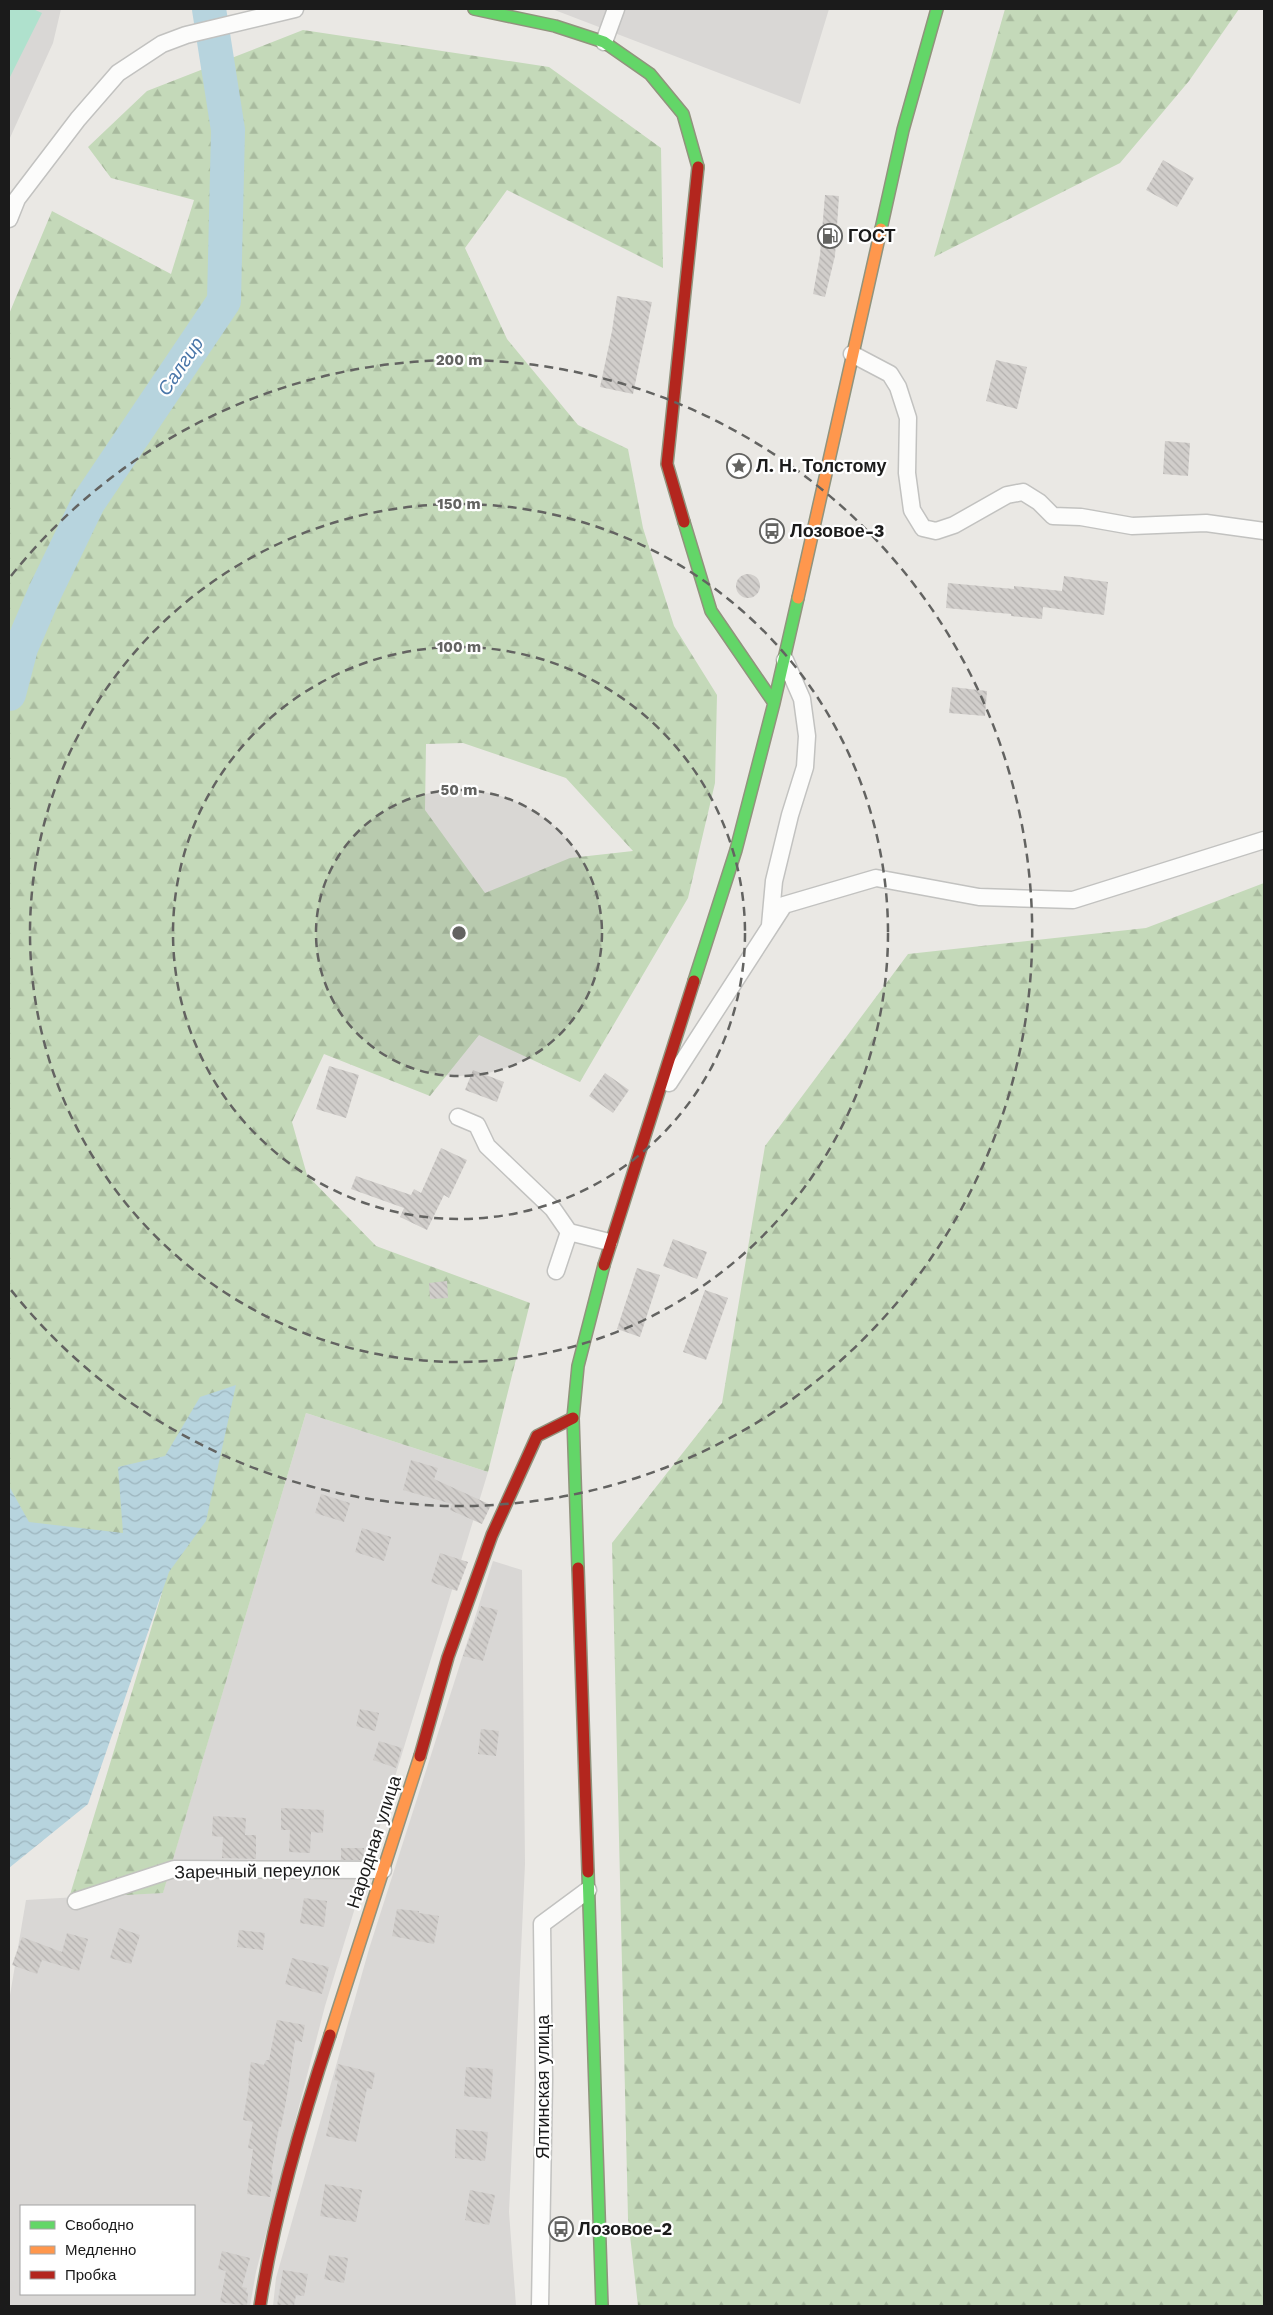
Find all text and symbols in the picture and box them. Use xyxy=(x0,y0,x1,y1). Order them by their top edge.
fuel station icon: ГОСТ xyxy=(817,223,843,249)
place label: ГОСТ xyxy=(848,225,896,246)
water label: Салгир xyxy=(153,333,208,400)
text: 200 m xyxy=(436,351,482,369)
place icon: Л. Н. Толстому xyxy=(726,453,752,479)
place label: Л. Н. Толстому xyxy=(756,455,886,476)
text: 150 m xyxy=(437,495,481,513)
bus stop icon: Лозовое-3 xyxy=(759,518,785,544)
place label: Лозовое-3 xyxy=(790,520,884,541)
text: 100 m xyxy=(437,638,481,656)
text: 50 m xyxy=(441,781,477,799)
centre of rings xyxy=(450,924,468,942)
street label: Народная улица xyxy=(342,1772,405,1911)
street label: Заречный переулок xyxy=(174,1859,340,1882)
street label: Ялтинская улица xyxy=(532,2014,553,2159)
legend xyxy=(20,2205,195,2295)
text: Свободно xyxy=(65,2216,134,2234)
bus stop icon: Лозовое-2 xyxy=(548,2216,574,2242)
place label: Лозовое-2 xyxy=(578,2218,672,2239)
text: Медленно xyxy=(65,2241,136,2259)
text: Пробка xyxy=(65,2266,117,2284)

